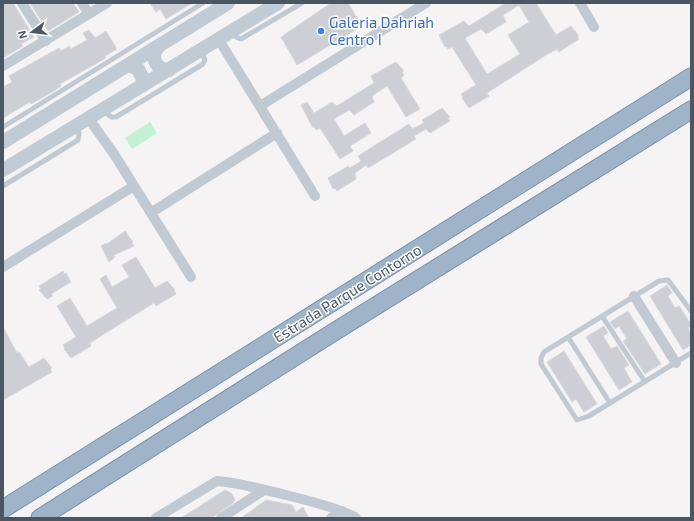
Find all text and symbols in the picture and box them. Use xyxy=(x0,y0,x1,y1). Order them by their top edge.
north arrow xyxy=(12,12,52,52)
place label: Galeria Dahriah Centro I xyxy=(329,13,434,48)
marker: Galeria Dahriah Centro I xyxy=(316,26,326,36)
text: N xyxy=(15,29,29,40)
street label: Estrada Parque Contorno xyxy=(270,240,424,346)

